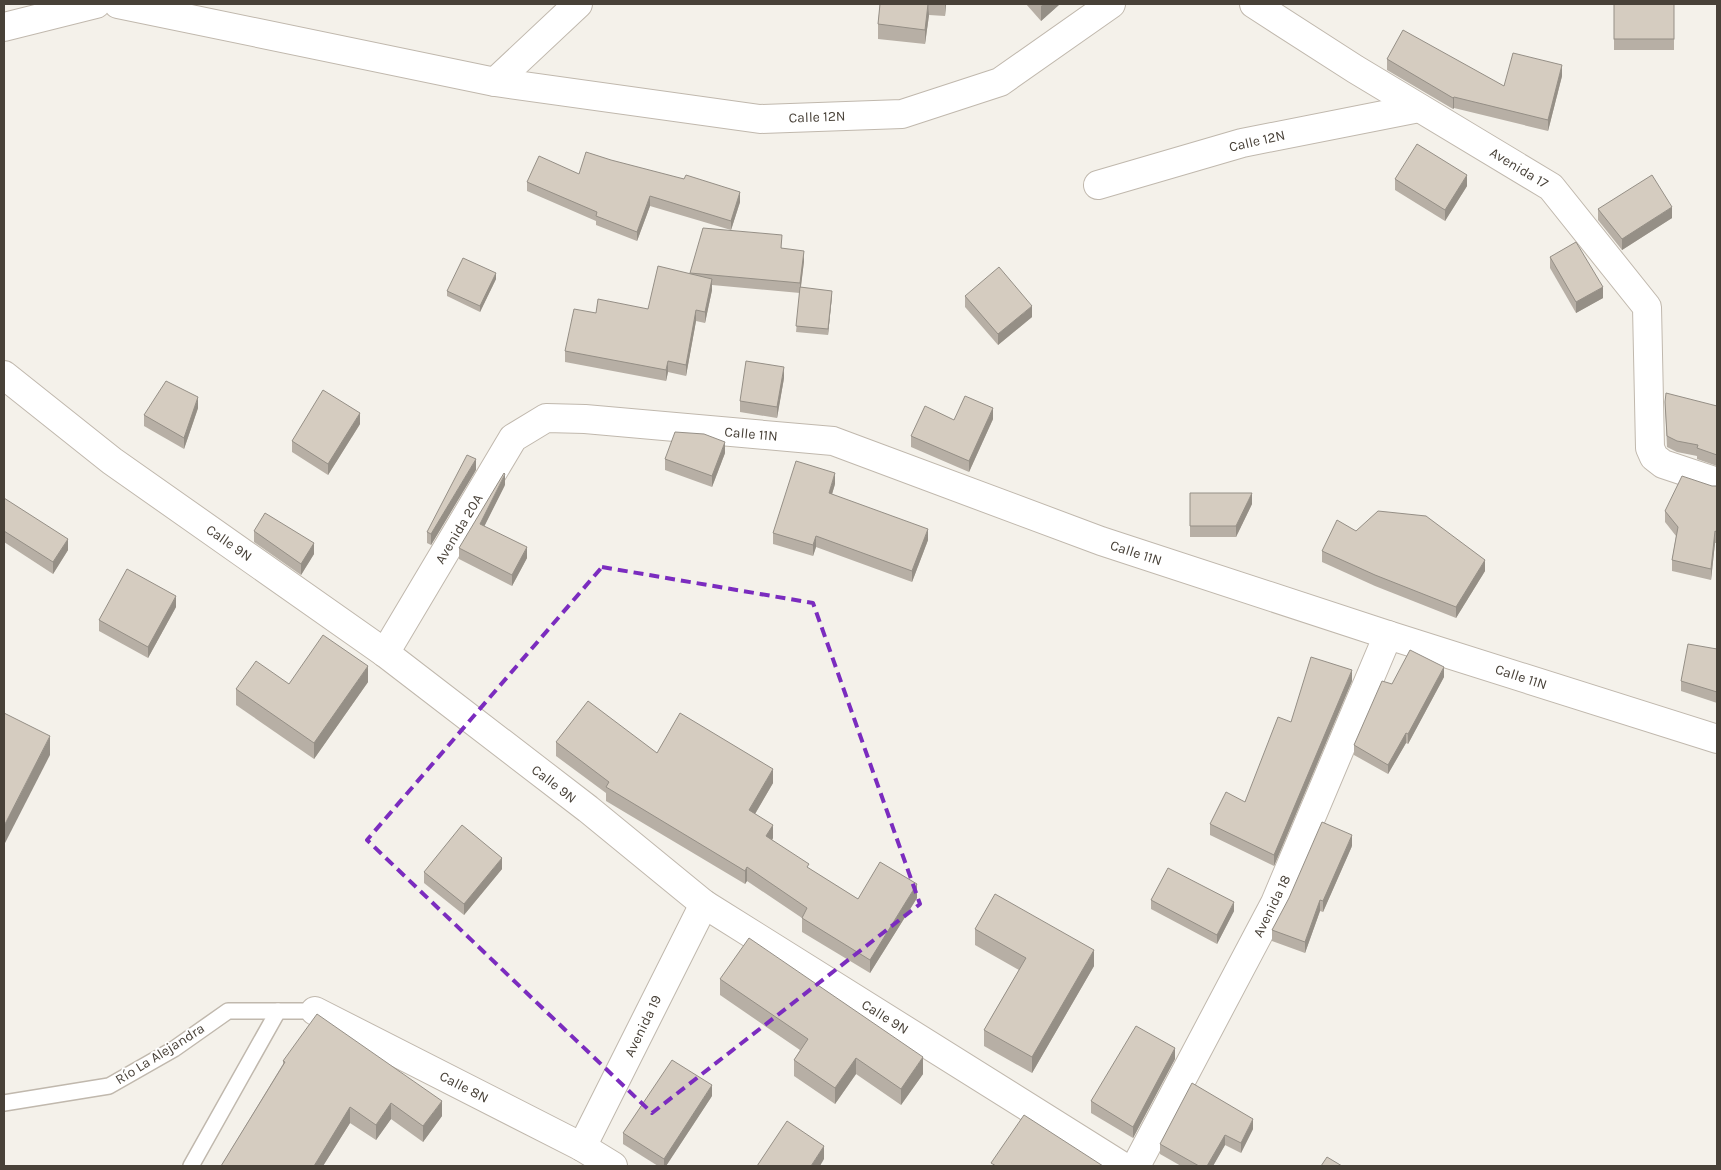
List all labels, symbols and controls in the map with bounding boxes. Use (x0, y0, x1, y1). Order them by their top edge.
street label: Calle 12N (788, 108, 846, 126)
street label: Calle 12N (1227, 126, 1287, 156)
street label: Avenida 17 (1487, 144, 1552, 192)
street label: Calle 11N (724, 423, 778, 445)
street label: Avenida 20A (432, 491, 486, 567)
street label: Calle 9N (203, 521, 255, 565)
street label: Calle 11N (1108, 537, 1164, 569)
street label: Calle 11N (1493, 661, 1549, 693)
street label: Calle 9N (528, 761, 580, 807)
street label: Avenida 18 (1250, 872, 1294, 940)
street label: Avenida 19 (621, 992, 665, 1060)
street label: Calle 9N (858, 996, 912, 1038)
street label: Río La Alejandra (112, 1020, 208, 1088)
street label: Calle 8N (437, 1067, 491, 1107)

